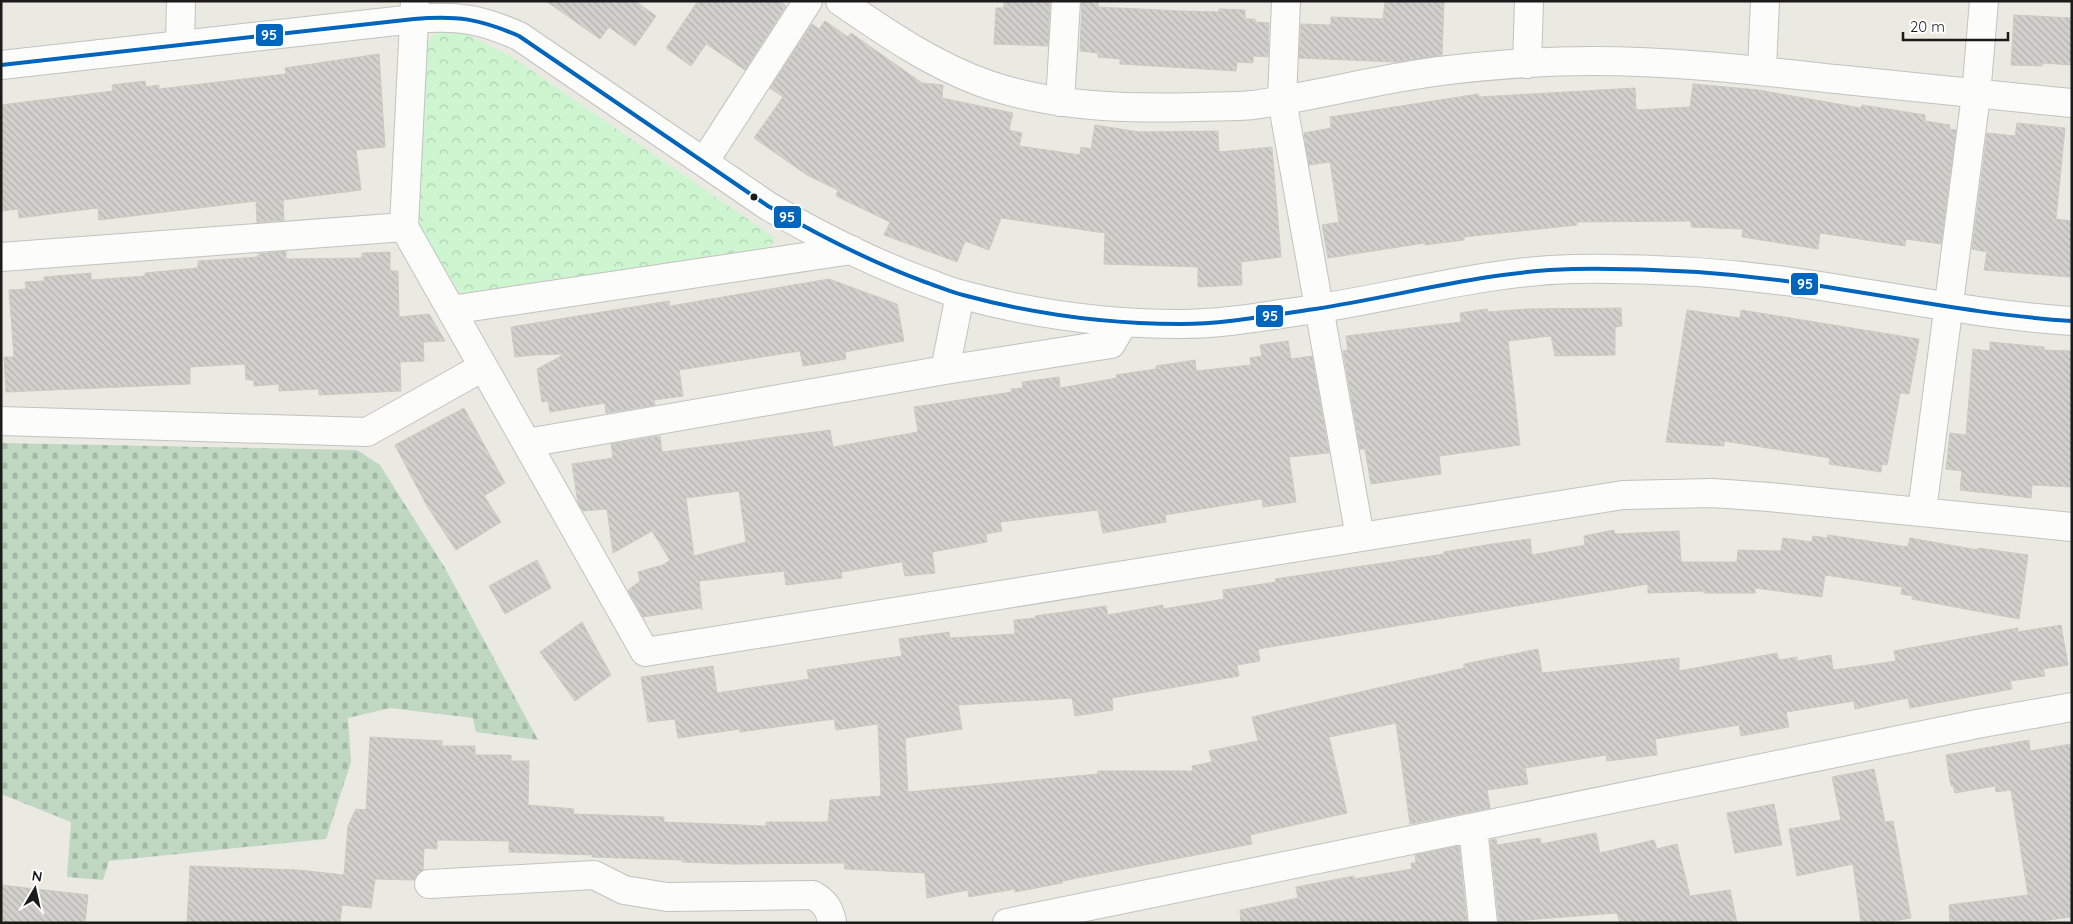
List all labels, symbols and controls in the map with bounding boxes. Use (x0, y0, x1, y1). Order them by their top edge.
scale bar (1903, 10, 2008, 42)
text: 20 m (1910, 17, 1945, 36)
line badge: 95 (255, 23, 284, 47)
text: 95 (261, 26, 277, 44)
unlabelled marker (749, 192, 759, 202)
line badge: 95 (773, 205, 802, 229)
text: 95 (779, 208, 795, 226)
line badge: 95 (1790, 272, 1819, 296)
text: 95 (1797, 275, 1813, 293)
line badge: 95 (1255, 304, 1284, 328)
text: 95 (1262, 307, 1278, 325)
north arrow (10, 864, 60, 914)
text: N (31, 866, 44, 886)

